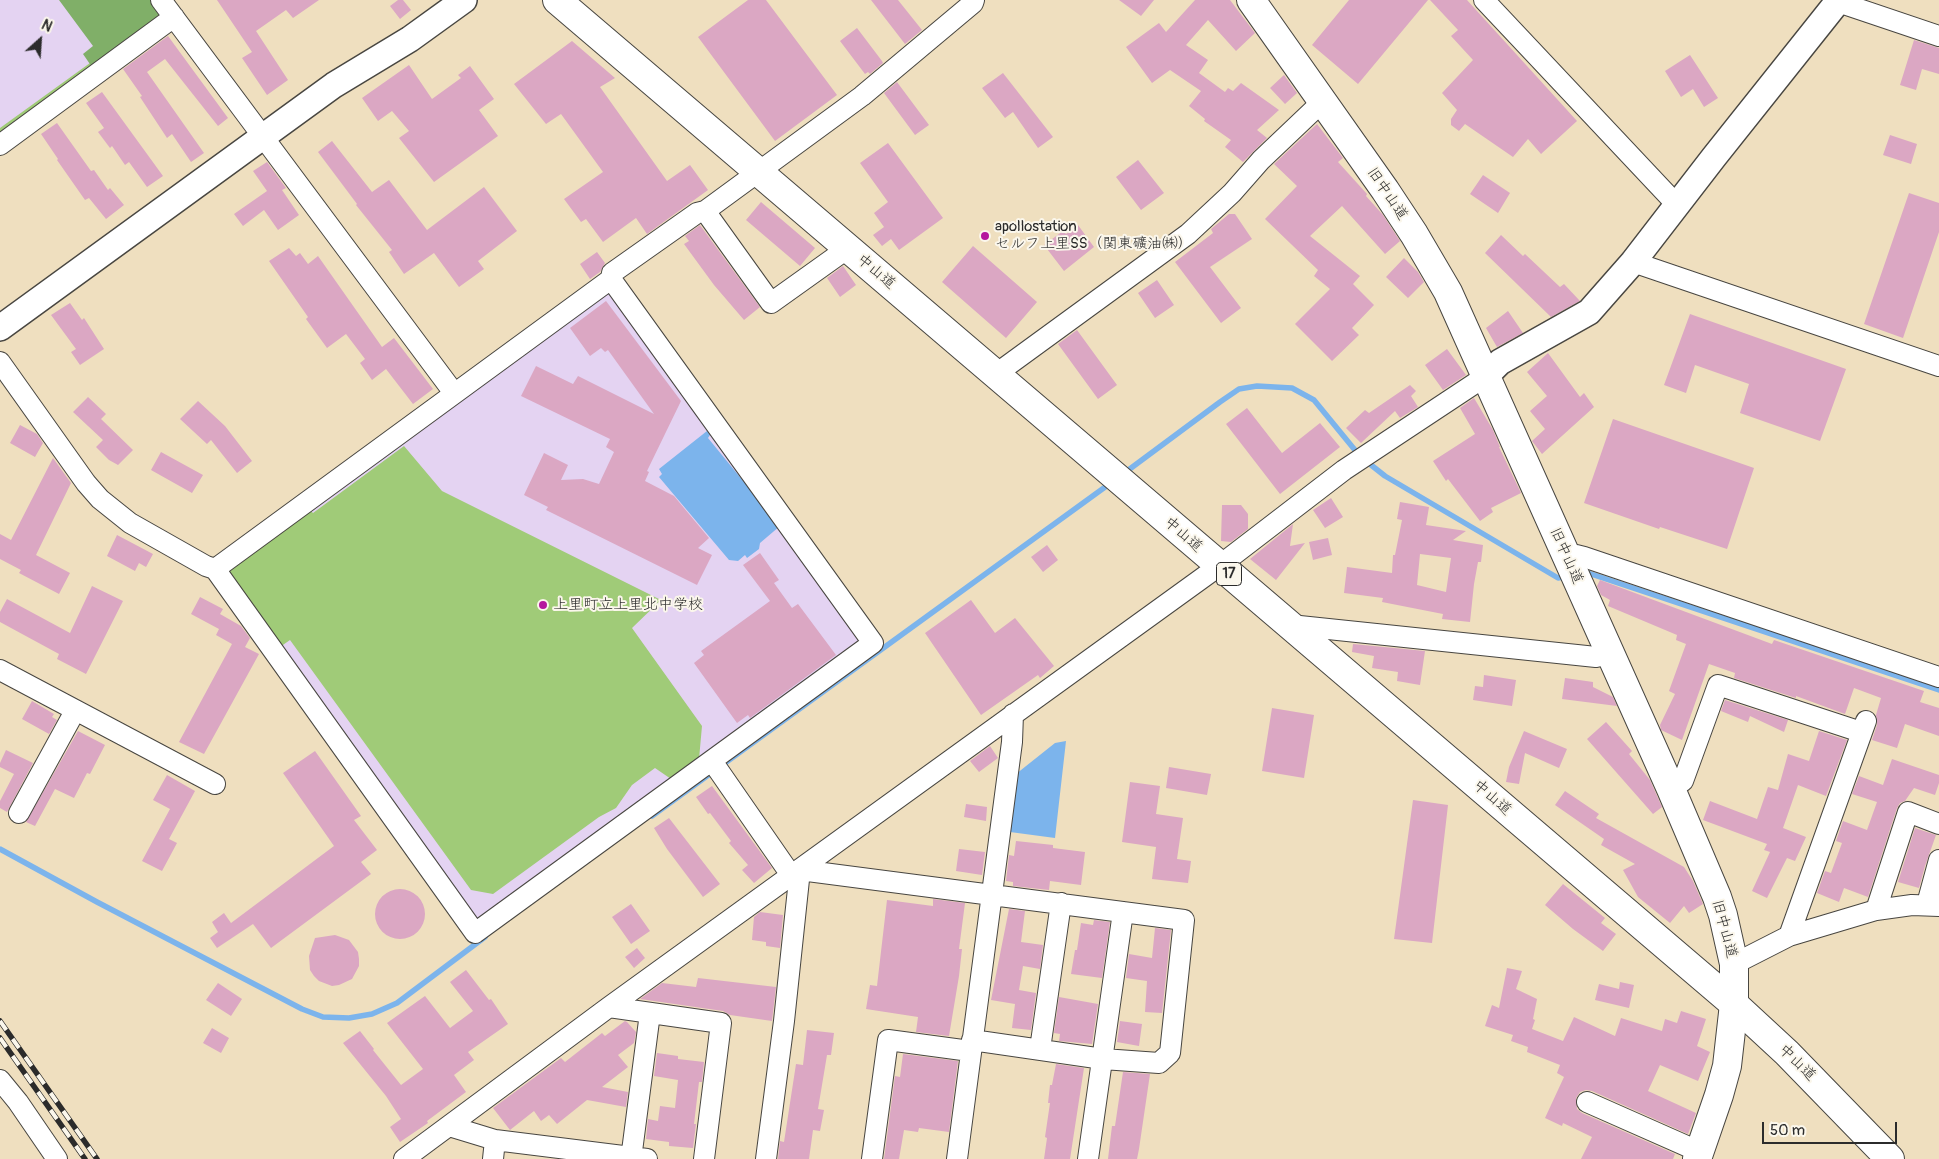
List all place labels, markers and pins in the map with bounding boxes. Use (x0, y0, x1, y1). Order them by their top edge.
place label: apollostation セルフ上里SS（関東礦油㈱） (995, 218, 1192, 253)
marker: apollostation セルフ上里SS（関東礦油㈱） (979, 230, 991, 242)
place label: 上里町立上里北中学校 (553, 596, 703, 614)
marker: 上里町立上里北中学校 (537, 599, 549, 611)

